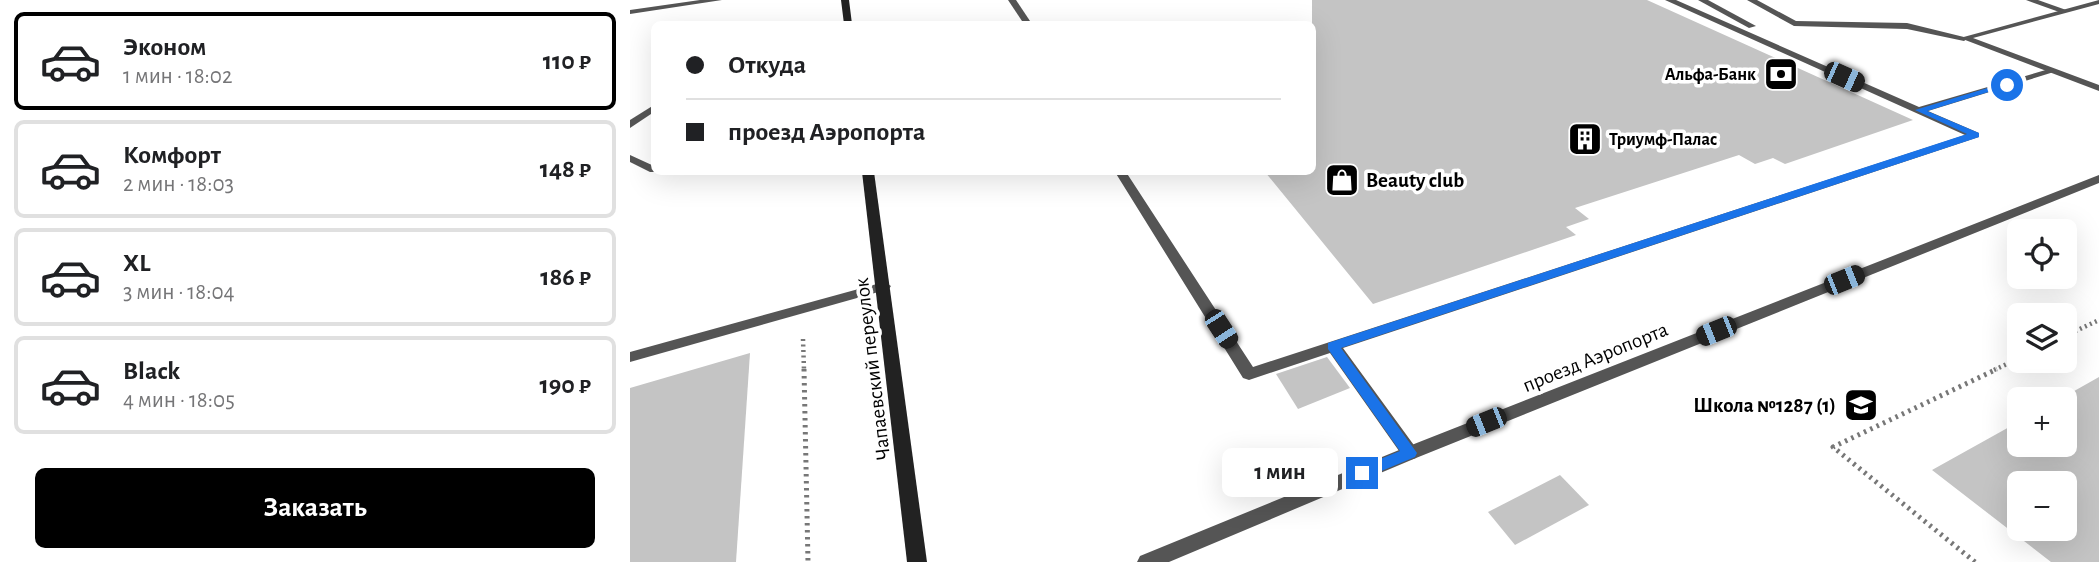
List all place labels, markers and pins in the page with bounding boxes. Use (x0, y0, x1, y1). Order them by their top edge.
bank icon: Альфа-Банк (1762, 55, 1800, 93)
place label: Альфа-Банк (1665, 66, 1756, 84)
building icon: Триумф-Палас (1566, 120, 1604, 158)
place label: Триумф-Палас (1609, 131, 1717, 149)
shop icon: Beauty club (1323, 161, 1361, 199)
place label: Beauty club (1366, 170, 1464, 191)
school or university icon: Школа №1287 (1) (1842, 386, 1880, 424)
place label: Школа №1287 (1) (1693, 395, 1836, 416)

